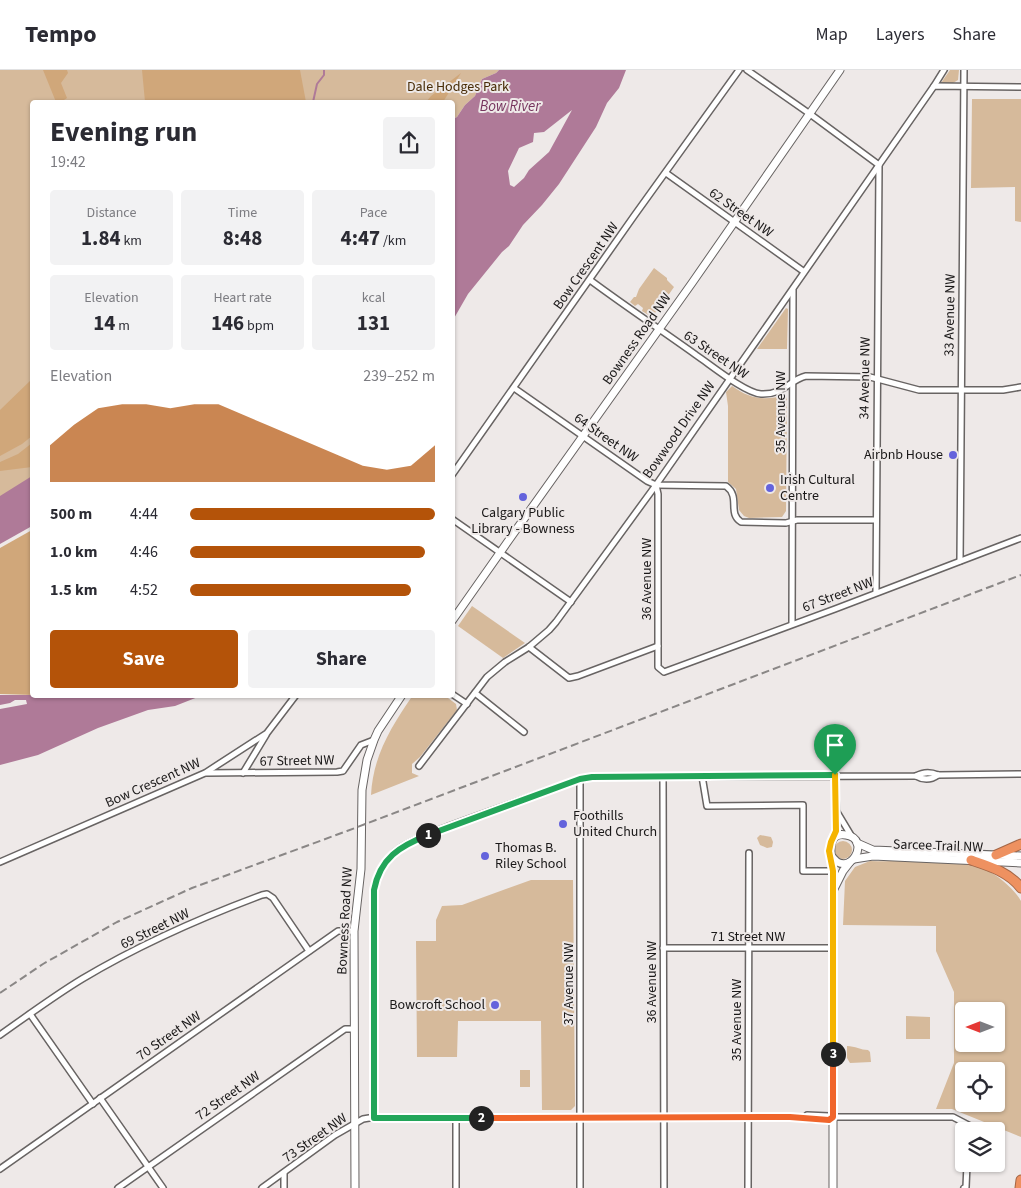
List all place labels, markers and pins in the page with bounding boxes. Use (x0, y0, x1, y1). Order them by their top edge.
place label: Airbnb House (864, 445, 943, 465)
marker: Airbnb House (947, 449, 959, 461)
place label: Irish Cultural Centre (780, 470, 855, 506)
marker: Irish Cultural Centre (764, 482, 776, 494)
marker: Calgary Public Library - Bowness (517, 491, 529, 503)
place label: Calgary Public Library - Bowness (471, 503, 575, 539)
pin (814, 724, 856, 775)
place label: Foothills United Church (573, 806, 657, 842)
marker: Foothills United Church (557, 818, 569, 830)
pin: 1 (416, 822, 440, 848)
place label: Thomas B. Riley School (495, 838, 567, 874)
marker: Thomas B. Riley School (479, 850, 491, 862)
place label: Bowcroft School (389, 995, 485, 1015)
marker: Bowcroft School (489, 999, 501, 1011)
pin: 3 (820, 1042, 846, 1066)
pin: 2 (468, 1106, 494, 1130)

